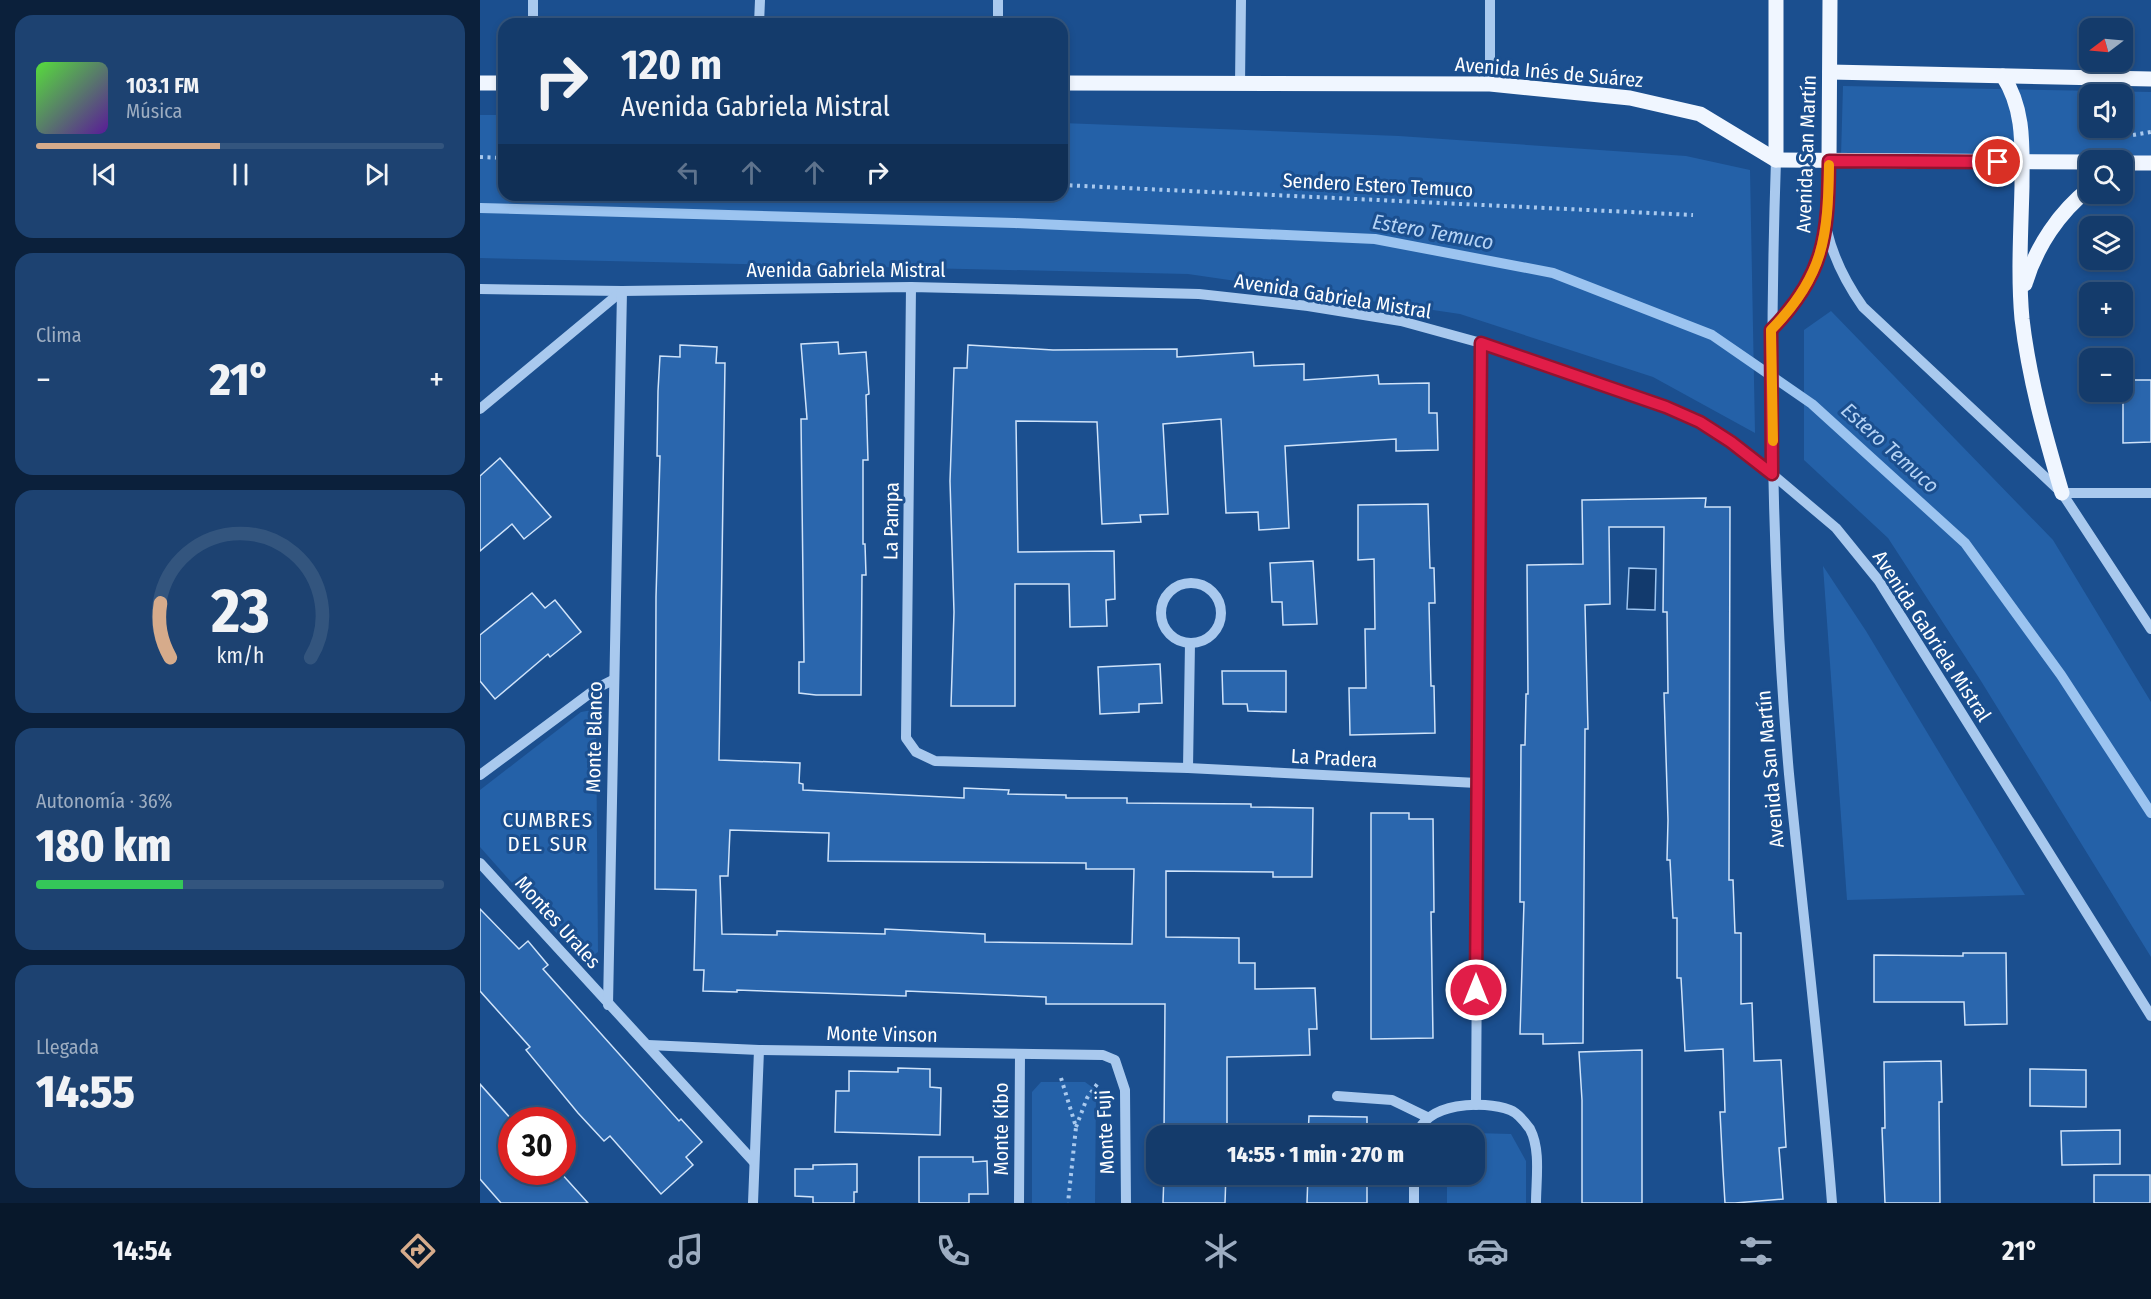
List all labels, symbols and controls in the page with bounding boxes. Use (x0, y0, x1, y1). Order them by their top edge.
north arrow (2079, 18, 2133, 72)
map controls (2079, 18, 2133, 402)
text: 120 m (621, 40, 722, 90)
icon: right (522, 42, 600, 120)
street label: Avenida Inés de Suárez (1454, 52, 1644, 92)
text: 103.1 FM (126, 72, 199, 99)
street label: Avenida San Martín (1791, 75, 1821, 233)
button: sound (2079, 84, 2133, 138)
text: Avenida Gabriela Mistral (621, 91, 890, 123)
text: Música (126, 99, 182, 123)
pin (1972, 136, 2023, 187)
icon: arrive (1981, 145, 2014, 178)
button: search (2079, 150, 2133, 204)
icon: left (672, 156, 705, 189)
icon: ahead (735, 156, 768, 189)
icon: ahead (798, 156, 831, 189)
icon: right (861, 156, 894, 189)
icon: previous (88, 158, 121, 191)
icon: pause (224, 158, 257, 191)
icon: next (360, 158, 393, 191)
street label: Sendero Estero Temuco (1282, 168, 1474, 202)
water label: Estero Temuco (1370, 209, 1496, 255)
button: layers (2079, 216, 2133, 270)
street label: Avenida Gabriela Mistral (746, 258, 946, 282)
street label: Avenida Gabriela Mistral (1233, 269, 1433, 323)
button: + (2079, 282, 2133, 336)
text: Clima (36, 323, 81, 347)
button: − (2079, 348, 2133, 402)
text: 21° (209, 353, 270, 407)
text: − (36, 360, 51, 400)
text: + (429, 360, 444, 400)
water label: Estero Temuco (1836, 397, 1944, 499)
street label: La Pampa (878, 482, 904, 560)
street label: Avenida Gabriela Mistral (1868, 546, 1996, 726)
text: 23 (210, 575, 269, 650)
text: km/h (216, 644, 264, 670)
street label: Monte Blanco (581, 681, 607, 793)
street label: Avenida San Martín (1751, 689, 1789, 849)
street label: La Pradera (1290, 744, 1378, 772)
text: Autonomía · 36% (36, 789, 173, 813)
district label: CUMBRES DEL SUR (502, 807, 594, 857)
text: 180 km (36, 819, 171, 873)
street label: Montes Urales (510, 871, 606, 973)
position arrow (1444, 958, 1508, 1022)
street label: Monte Vinson (826, 1021, 938, 1047)
text: Llegada (36, 1035, 99, 1059)
text: 14:55 (36, 1065, 135, 1119)
street label: Monte Kibo (989, 1083, 1013, 1175)
street label: Monte Fuji (1091, 1089, 1119, 1175)
speed limit sign: 30 (498, 1107, 576, 1185)
text: 14:55 · 1 min · 270 m (1227, 1141, 1404, 1168)
icon: directions (397, 1230, 439, 1272)
icon: music (665, 1230, 707, 1272)
icon: phone (932, 1230, 974, 1272)
icon: climate (1200, 1230, 1242, 1272)
icon: car (1467, 1230, 1509, 1272)
icon: filters (1735, 1230, 1777, 1272)
text: 14:54 (113, 1235, 172, 1267)
text: 21° (2002, 1235, 2038, 1267)

